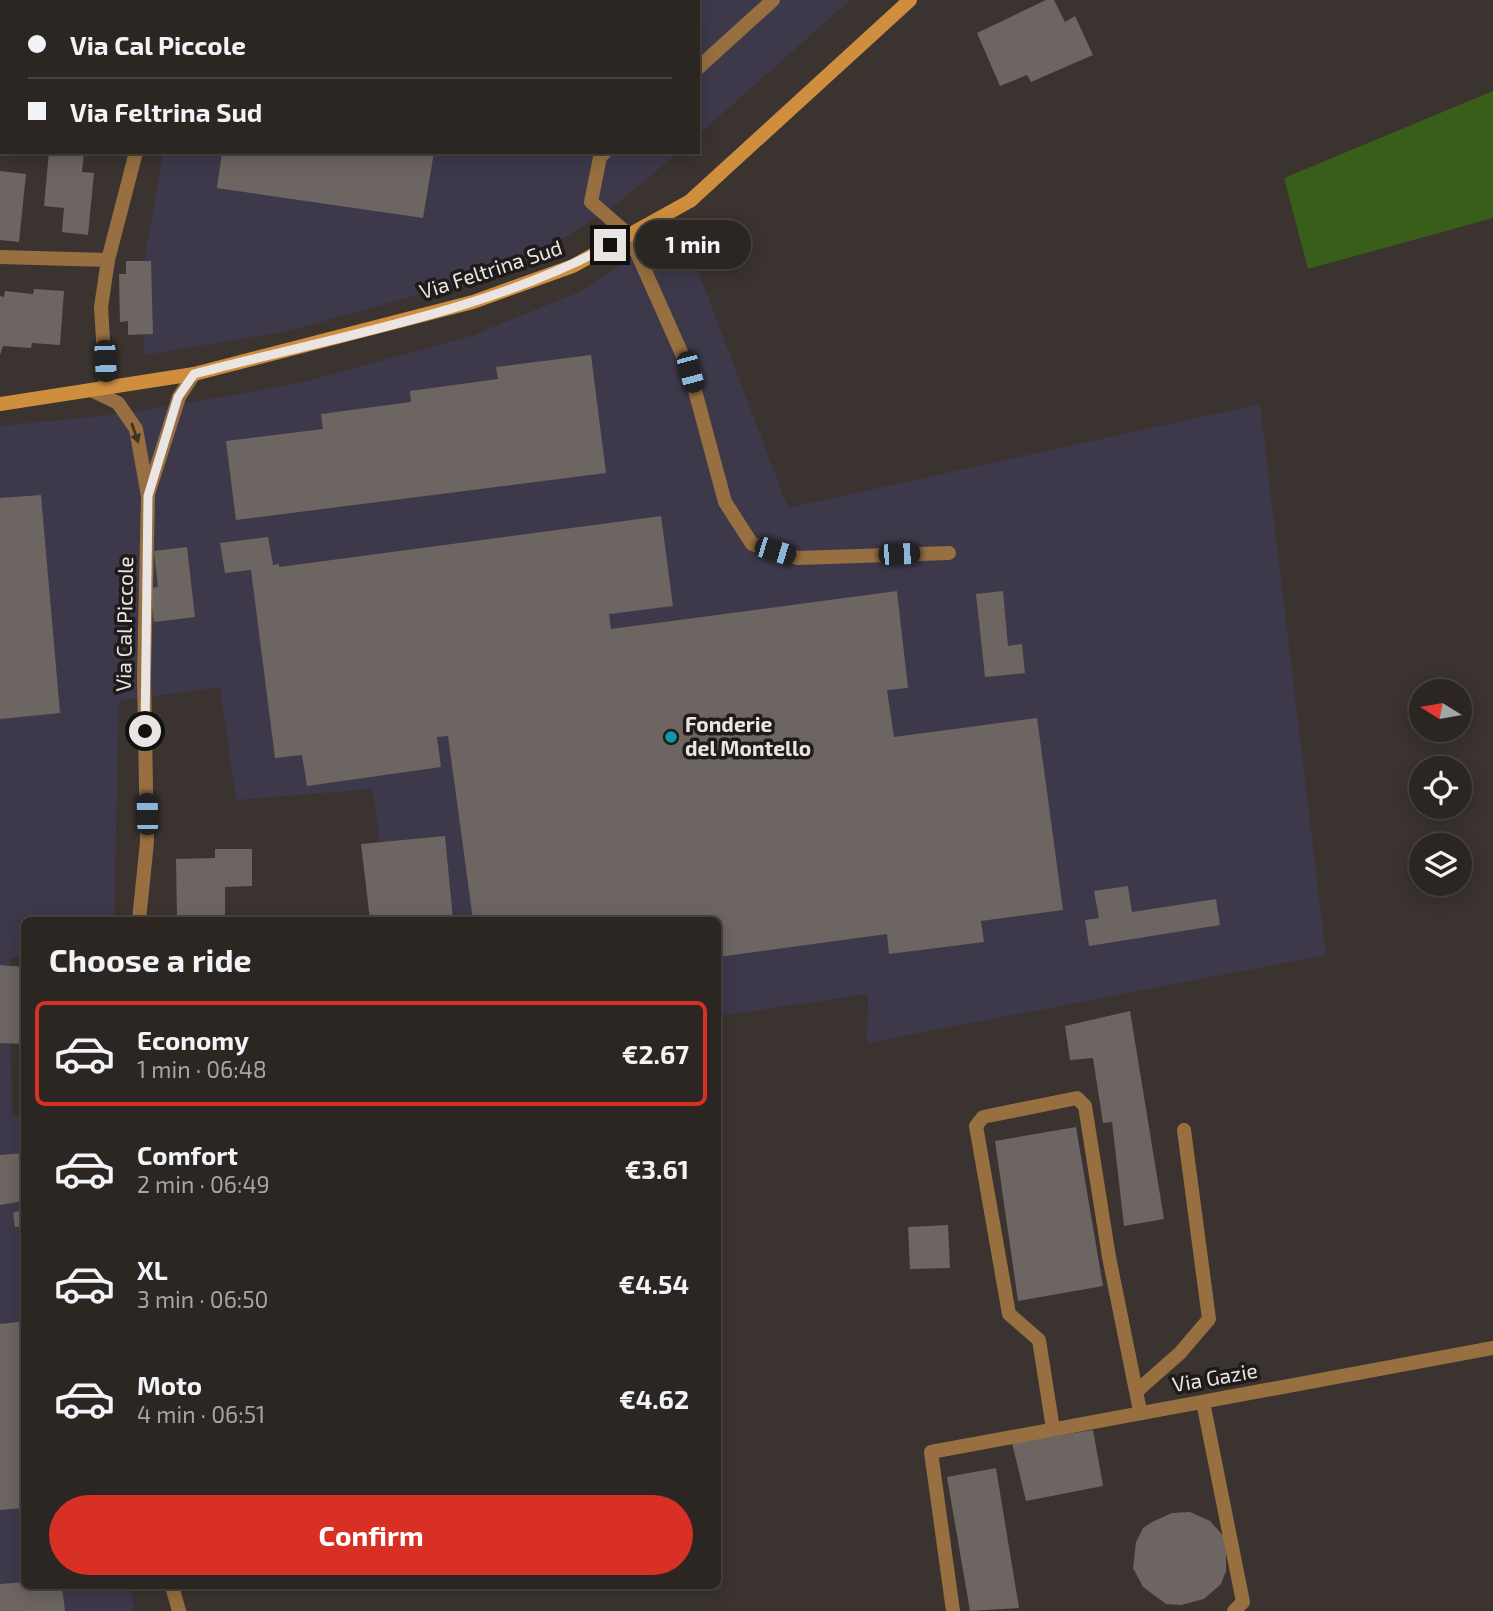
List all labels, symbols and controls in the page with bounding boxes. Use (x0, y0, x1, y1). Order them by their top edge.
text: Via Cal Piccole (70, 29, 246, 60)
text: Via Feltrina Sud (70, 96, 262, 127)
callout: 1 min (634, 220, 750, 270)
route end (594, 229, 626, 261)
text: 1 min (665, 230, 721, 258)
street label: Via Feltrina Sud (416, 234, 565, 303)
car (94, 339, 117, 383)
car (675, 349, 706, 395)
one-way arrow (130, 422, 141, 443)
car (752, 535, 799, 567)
car (878, 543, 921, 565)
street label: Via Cal Piccole (110, 556, 137, 692)
north arrow (1409, 679, 1472, 742)
map controls (1409, 679, 1472, 896)
place label: Fonderie del Montello (685, 711, 811, 760)
route start (129, 715, 161, 747)
marker: Fonderie del Montello (663, 729, 679, 745)
button: locate (1409, 756, 1472, 819)
car (137, 793, 158, 835)
button: layers (1409, 833, 1472, 896)
text: Choose a ride (49, 940, 252, 978)
icon: car (53, 1022, 116, 1085)
text: Economy (137, 1024, 249, 1055)
text: €2.67 (622, 1038, 689, 1069)
text: 1 min · 06:48 (137, 1055, 267, 1083)
icon: car (53, 1137, 116, 1200)
text: Comfort (137, 1139, 238, 1170)
text: €3.61 (625, 1153, 689, 1184)
text: 2 min · 06:49 (137, 1170, 270, 1198)
icon: car (53, 1252, 116, 1315)
text: XL (137, 1254, 168, 1285)
text: €4.54 (618, 1268, 689, 1299)
text: 3 min · 06:50 (137, 1285, 268, 1313)
street label: Via Gazie (1170, 1357, 1259, 1396)
icon: car (53, 1367, 116, 1430)
text: Moto (137, 1369, 202, 1400)
text: €4.62 (619, 1383, 689, 1414)
text: 4 min · 06:51 (137, 1400, 265, 1428)
button: Confirm (49, 1495, 693, 1575)

